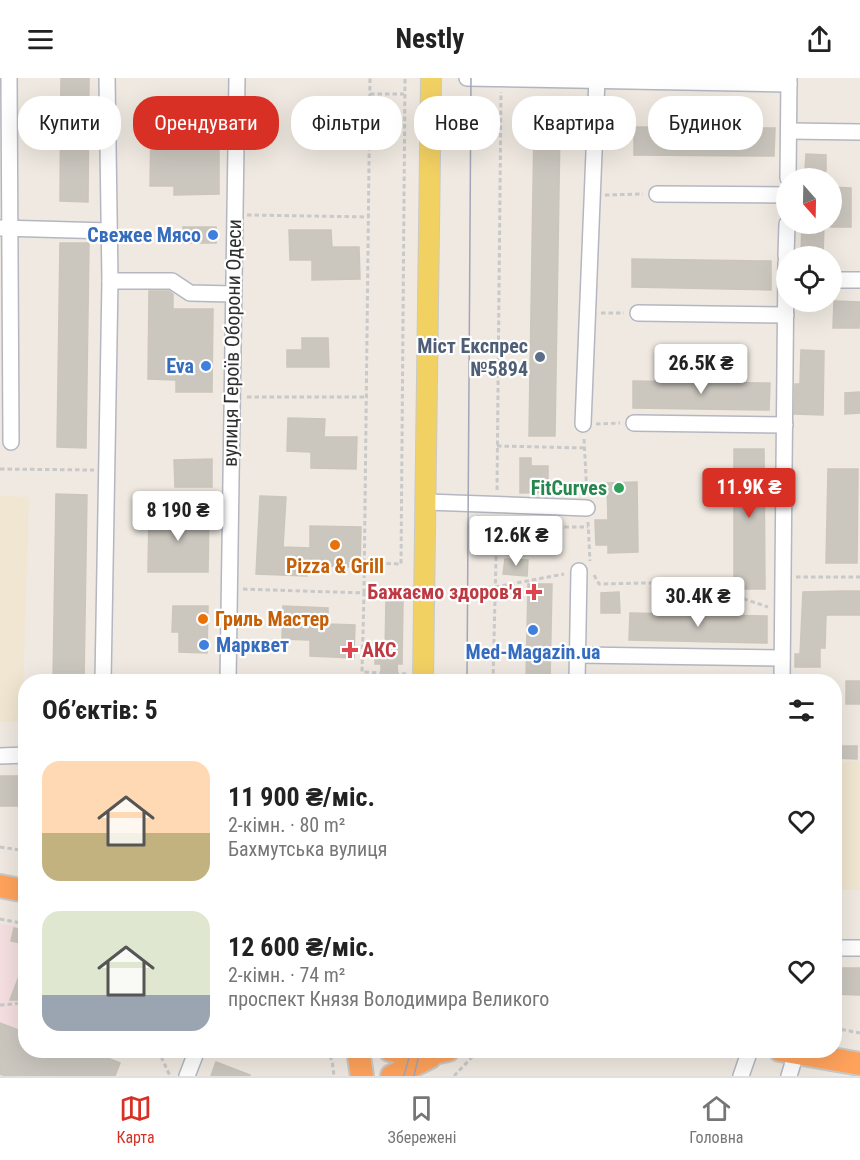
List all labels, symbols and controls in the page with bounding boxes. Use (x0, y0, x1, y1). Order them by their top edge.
icon: menu (24, 23, 57, 56)
text: Nestly (396, 23, 464, 55)
icon: share (803, 23, 836, 56)
chip: Купити (18, 96, 121, 150)
chip: Орендувати (133, 96, 279, 150)
chip: Фільтри (291, 96, 402, 150)
chip: Нове (414, 96, 500, 150)
chip: Квартира (512, 96, 636, 150)
chip: Будинок (648, 96, 763, 150)
north arrow (776, 168, 842, 234)
map controls (776, 168, 842, 312)
street label: вулиця Героїв Оборони Одеси (218, 219, 246, 467)
place label: Свежее Мясо (87, 223, 201, 247)
marker: Свежее Мясо (206, 228, 220, 242)
button: locate (776, 246, 842, 312)
place label: Міст Експрес №5894 (417, 334, 528, 381)
pin: 26.5K ₴ (646, 344, 756, 395)
marker: Міст Експрес №5894 (533, 350, 547, 364)
text: 26.5K ₴ (668, 351, 734, 375)
place label: Eva (166, 354, 194, 378)
marker: Eva (199, 359, 213, 373)
pin: 11.9K ₴ (694, 468, 804, 519)
text: 11.9K ₴ (716, 475, 782, 499)
place label: FitCurves (531, 476, 607, 500)
marker: FitCurves (612, 481, 626, 495)
pin: 8 190 ₴ (123, 491, 233, 542)
text: 8 190 ₴ (147, 498, 210, 522)
pin: 12.6K ₴ (461, 516, 571, 567)
text: 12.6K ₴ (483, 523, 549, 547)
marker: Pizza & Grill (328, 538, 342, 552)
place label: Pizza & Grill (286, 554, 384, 578)
pin: 30.4K ₴ (643, 577, 753, 628)
place label: Бажаємо здоров'я (367, 580, 522, 604)
text: 30.4K ₴ (665, 584, 731, 608)
marker: Бажаємо здоров'я (527, 585, 541, 599)
place label: Гриль Мастер (215, 607, 329, 631)
marker: Гриль Мастер (196, 612, 210, 626)
marker: Med-Magazin.ua (526, 623, 540, 637)
place label: Марквет (216, 633, 289, 657)
marker: Марквет (197, 638, 211, 652)
place label: АКС (362, 638, 396, 662)
place label: Med-Magazin.ua (466, 640, 600, 664)
marker: АКС (343, 643, 357, 657)
icon: filters (785, 694, 818, 727)
text: Об’єктів: 5 (42, 695, 158, 725)
text: 11 900 ₴/міс. (228, 782, 375, 812)
icon: home (90, 785, 162, 857)
icon: heart (785, 805, 818, 838)
text: 2-кімн. · 80 m² (228, 813, 345, 837)
text: Бахмутська вулиця (228, 837, 387, 861)
text: 12 600 ₴/міс. (228, 932, 375, 962)
icon: home (90, 935, 162, 1007)
icon: heart (785, 955, 818, 988)
text: 2-кімн. · 74 m² (228, 963, 345, 987)
text: проспект Князя Володимира Великого (228, 987, 549, 1011)
tab: Карта (116, 1092, 155, 1147)
tab: Збережені (388, 1092, 456, 1147)
tab: Головна (689, 1092, 744, 1147)

